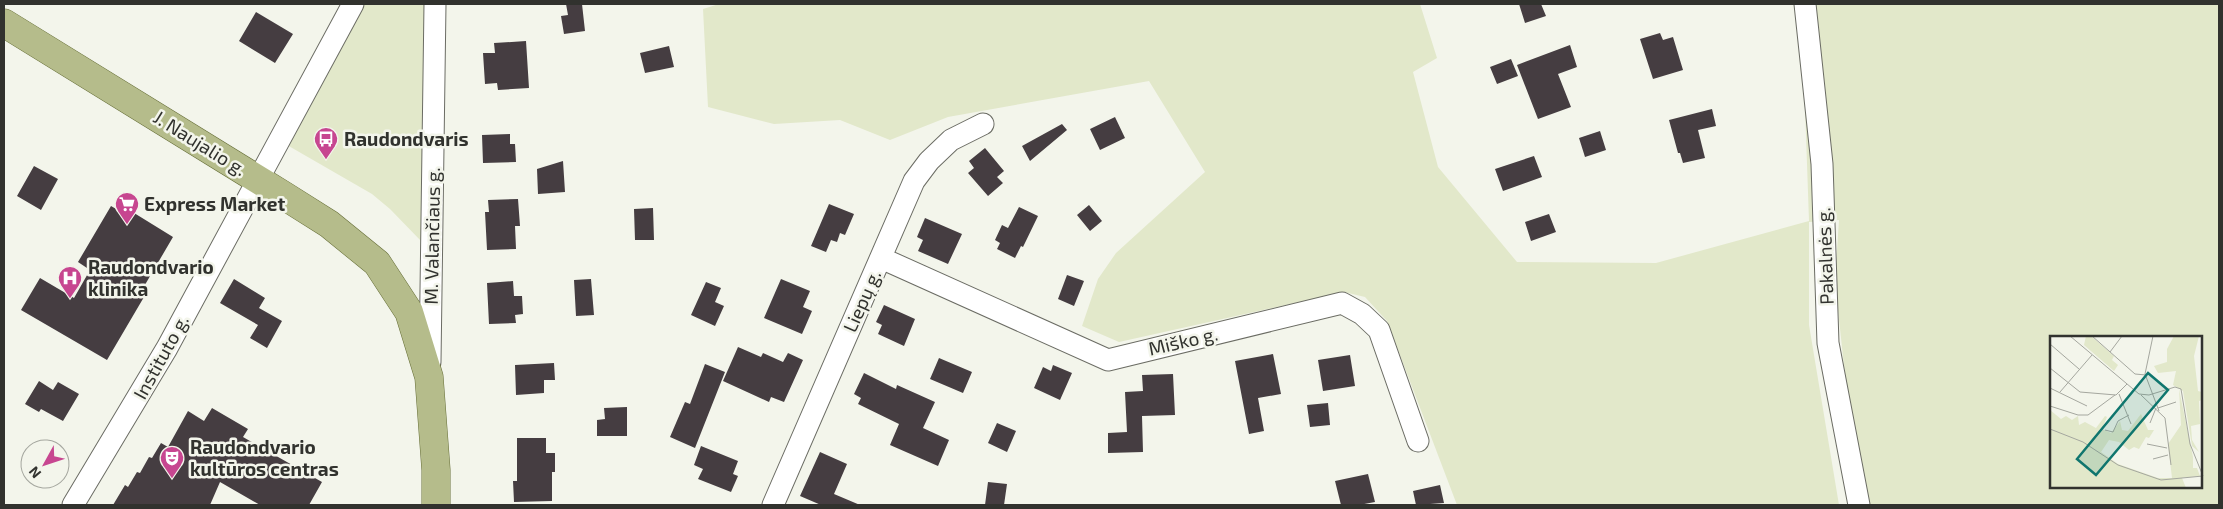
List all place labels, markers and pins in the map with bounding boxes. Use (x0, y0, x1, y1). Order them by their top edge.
bus stop icon: Raudondvaris (313, 126, 339, 160)
place label: Raudondvaris (344, 127, 469, 150)
supermarket icon: Express Market (114, 191, 140, 225)
place label: Express Market (144, 192, 285, 215)
place label: Raudondvario klinika (88, 255, 214, 300)
hospital icon: Raudondvario klinika (57, 265, 83, 299)
place label: Raudondvario kultūros centras (190, 435, 339, 480)
theatre icon: Raudondvario kultūros centras (159, 445, 185, 479)

